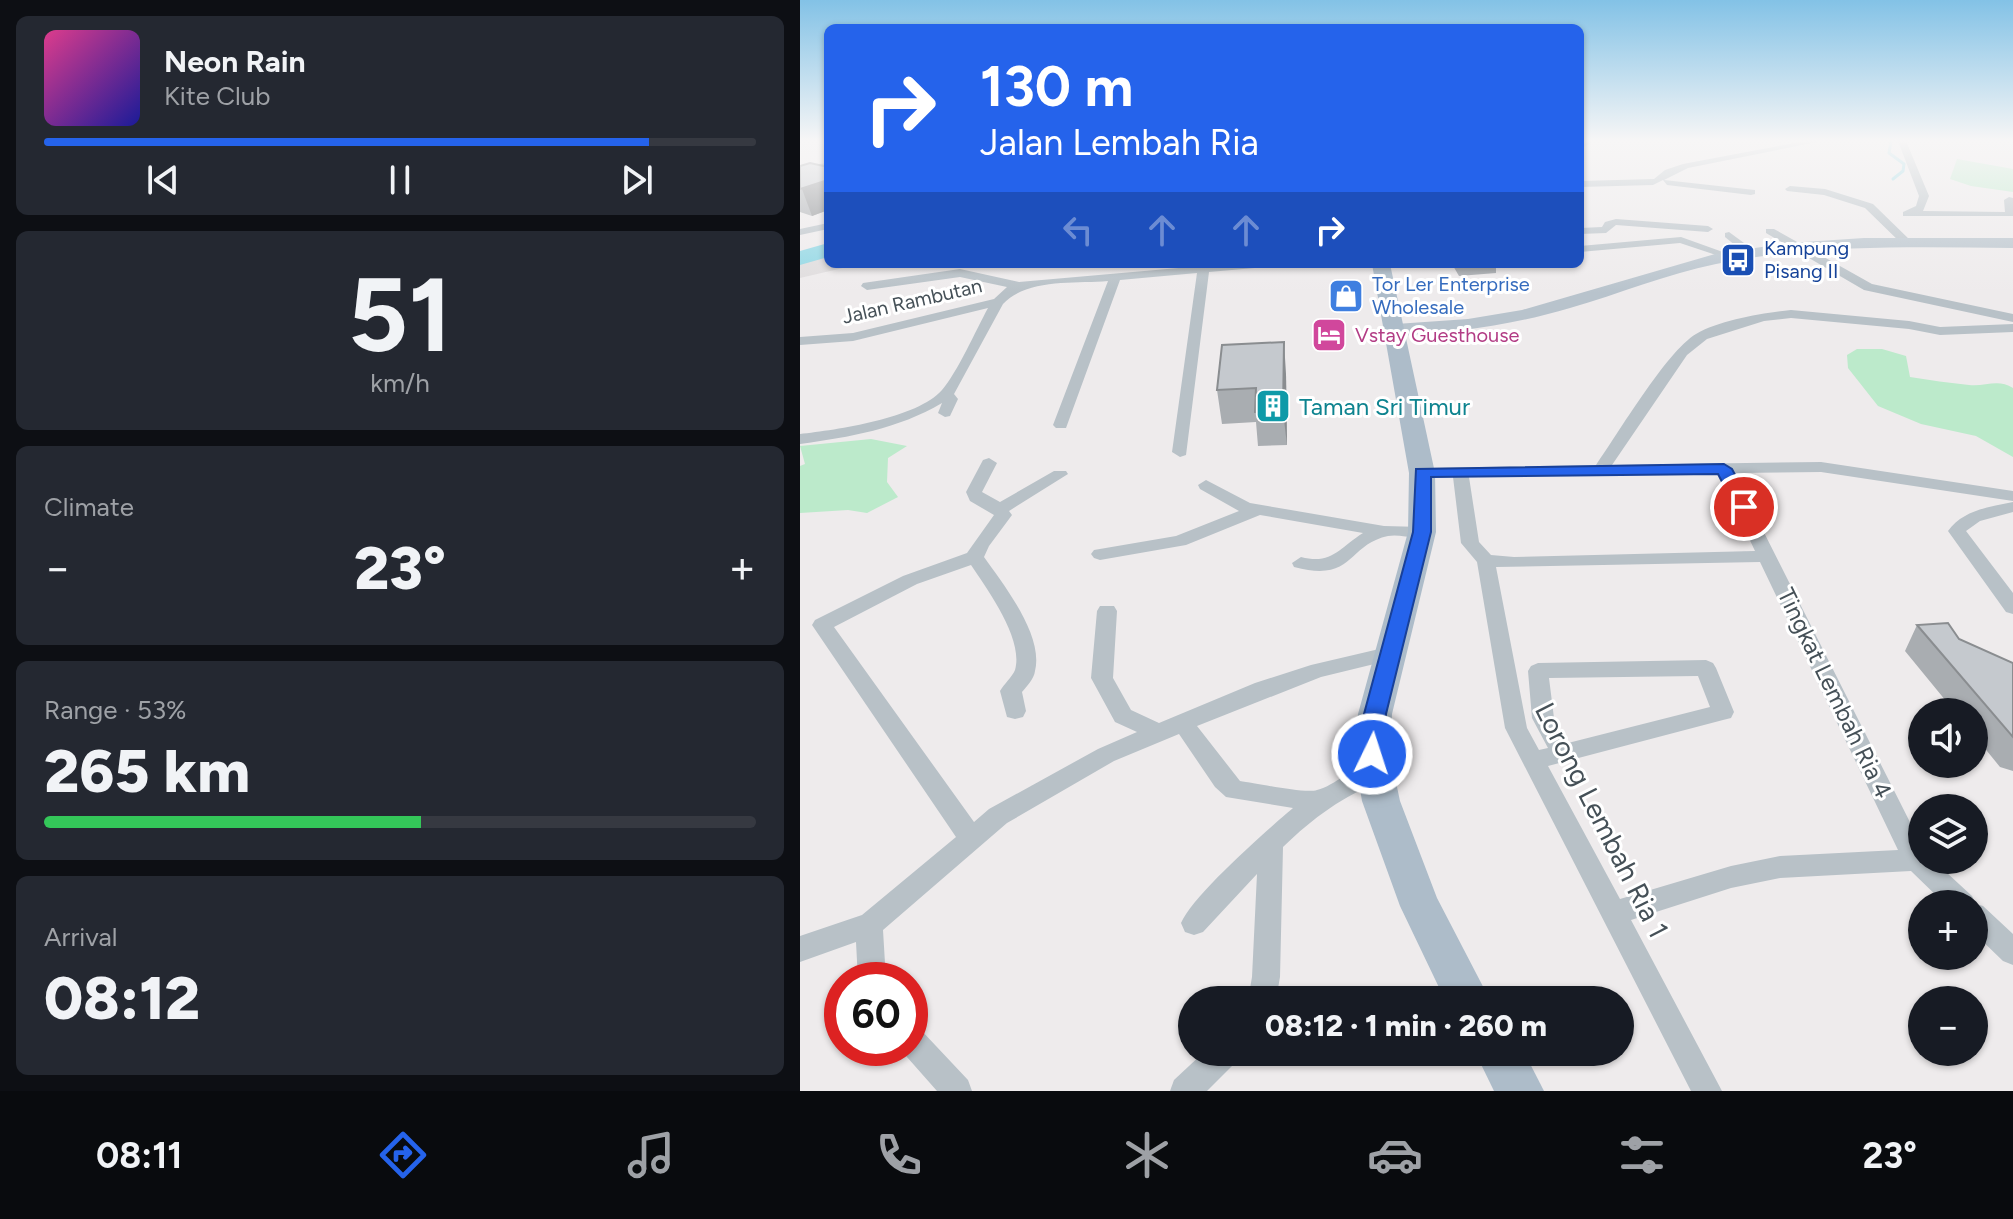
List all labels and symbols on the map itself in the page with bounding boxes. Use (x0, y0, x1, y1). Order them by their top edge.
place label: Kampung Pisang II (1764, 236, 1849, 283)
bus stop icon: Kampung Pisang II (1719, 241, 1757, 279)
place label: Tor Ler Enterprise Wholesale (1372, 272, 1530, 319)
street label: Jalan Rambutan (840, 273, 984, 329)
shop icon: Tor Ler Enterprise Wholesale (1327, 277, 1365, 315)
hotel icon: Vstay Guesthouse (1310, 316, 1348, 354)
place label: Vstay Guesthouse (1355, 323, 1519, 347)
building icon: Taman Sri Timur (1254, 387, 1292, 425)
place label: Taman Sri Timur (1299, 392, 1470, 421)
pin (1710, 473, 1778, 541)
street label: Tingkat Lembah Ria 4 (1772, 583, 1899, 803)
street label: Lorong Lembah Ria 1 (1528, 697, 1676, 943)
position arrow (1330, 712, 1414, 796)
speed limit sign: 60 (824, 962, 928, 1066)

